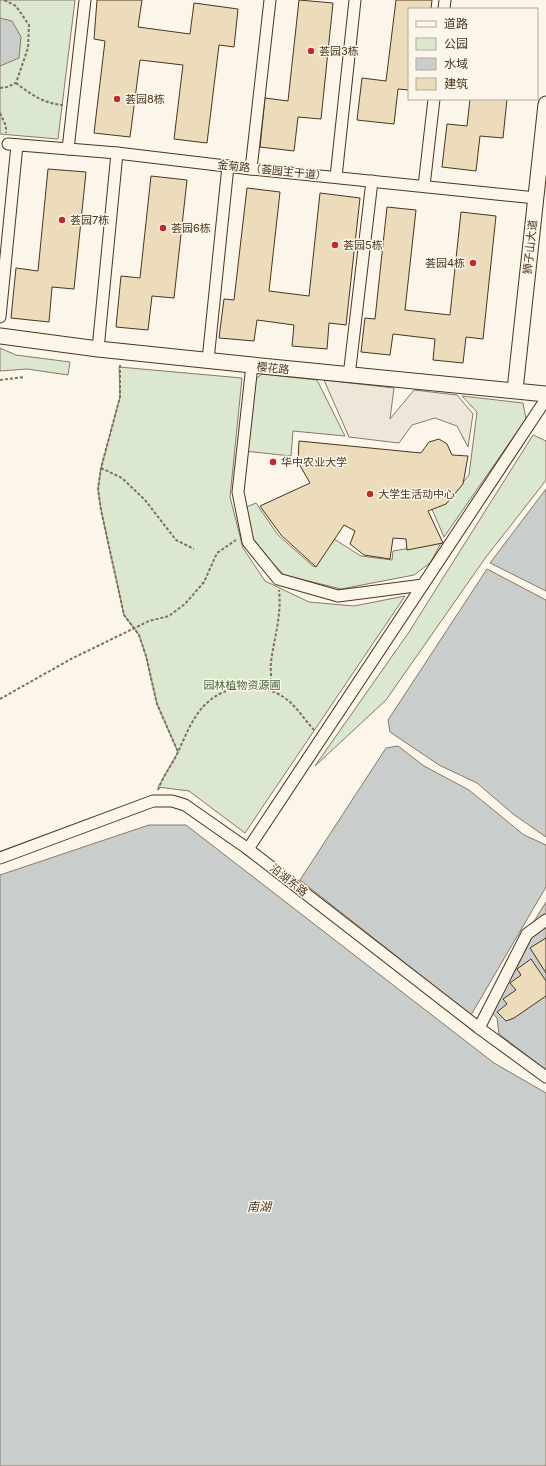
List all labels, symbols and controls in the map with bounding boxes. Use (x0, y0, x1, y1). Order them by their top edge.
legend (408, 8, 538, 100)
text: 道路 (444, 16, 468, 31)
text: 公园 (444, 36, 468, 51)
place label: 荟园3栋 (319, 44, 359, 58)
marker: 荟园3栋 (306, 46, 316, 56)
text: 水域 (444, 56, 468, 71)
text: 建筑 (444, 76, 468, 91)
place label: 荟园8栋 (125, 92, 165, 106)
marker: 荟园8栋 (112, 94, 122, 104)
street label: 金菊路（荟园主干道） (217, 157, 327, 183)
place label: 荟园7栋 (70, 213, 109, 227)
marker: 荟园7栋 (57, 215, 67, 225)
street label: 狮子山大道 (520, 219, 540, 275)
place label: 荟园6栋 (171, 221, 211, 235)
marker: 荟园6栋 (158, 223, 168, 233)
place label: 荟园5栋 (343, 238, 383, 252)
marker: 荟园5栋 (330, 240, 340, 250)
place label: 荟园4栋 (425, 256, 465, 270)
marker: 荟园4栋 (468, 258, 478, 268)
street label: 樱花路 (256, 359, 290, 377)
place label: 华中农业大学 (281, 455, 347, 469)
marker: 华中农业大学 (268, 457, 278, 467)
place label: 大学生活动中心 (378, 487, 455, 501)
marker: 大学生活动中心 (365, 489, 375, 499)
park label: 园林植物资源圃 (204, 678, 281, 692)
street label: 沿湖东路 (267, 861, 311, 899)
water label: 南湖 (247, 1199, 273, 1214)

